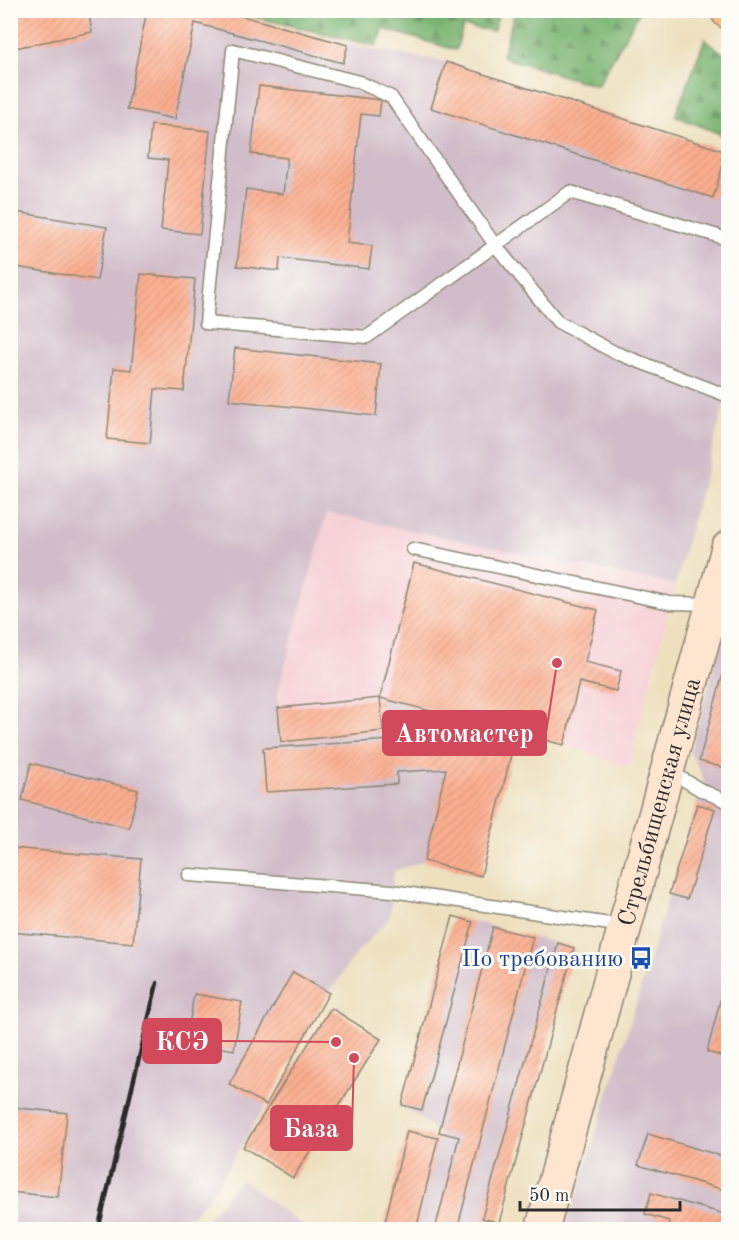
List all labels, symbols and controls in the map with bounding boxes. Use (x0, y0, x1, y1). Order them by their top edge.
street label: Стрельбищенская улица (615, 675, 706, 929)
callout: Автомастер (383, 711, 546, 755)
text: Автомастер (394, 722, 534, 748)
bus stop icon: По требованию (628, 945, 654, 971)
place label: По требованию (461, 948, 623, 972)
callout: КСЭ (143, 1019, 221, 1063)
text: КСЭ (155, 1030, 209, 1056)
callout: База (271, 1106, 352, 1150)
text: База (283, 1117, 339, 1143)
scale bar (520, 1174, 680, 1212)
text: 50 m (529, 1187, 569, 1205)

